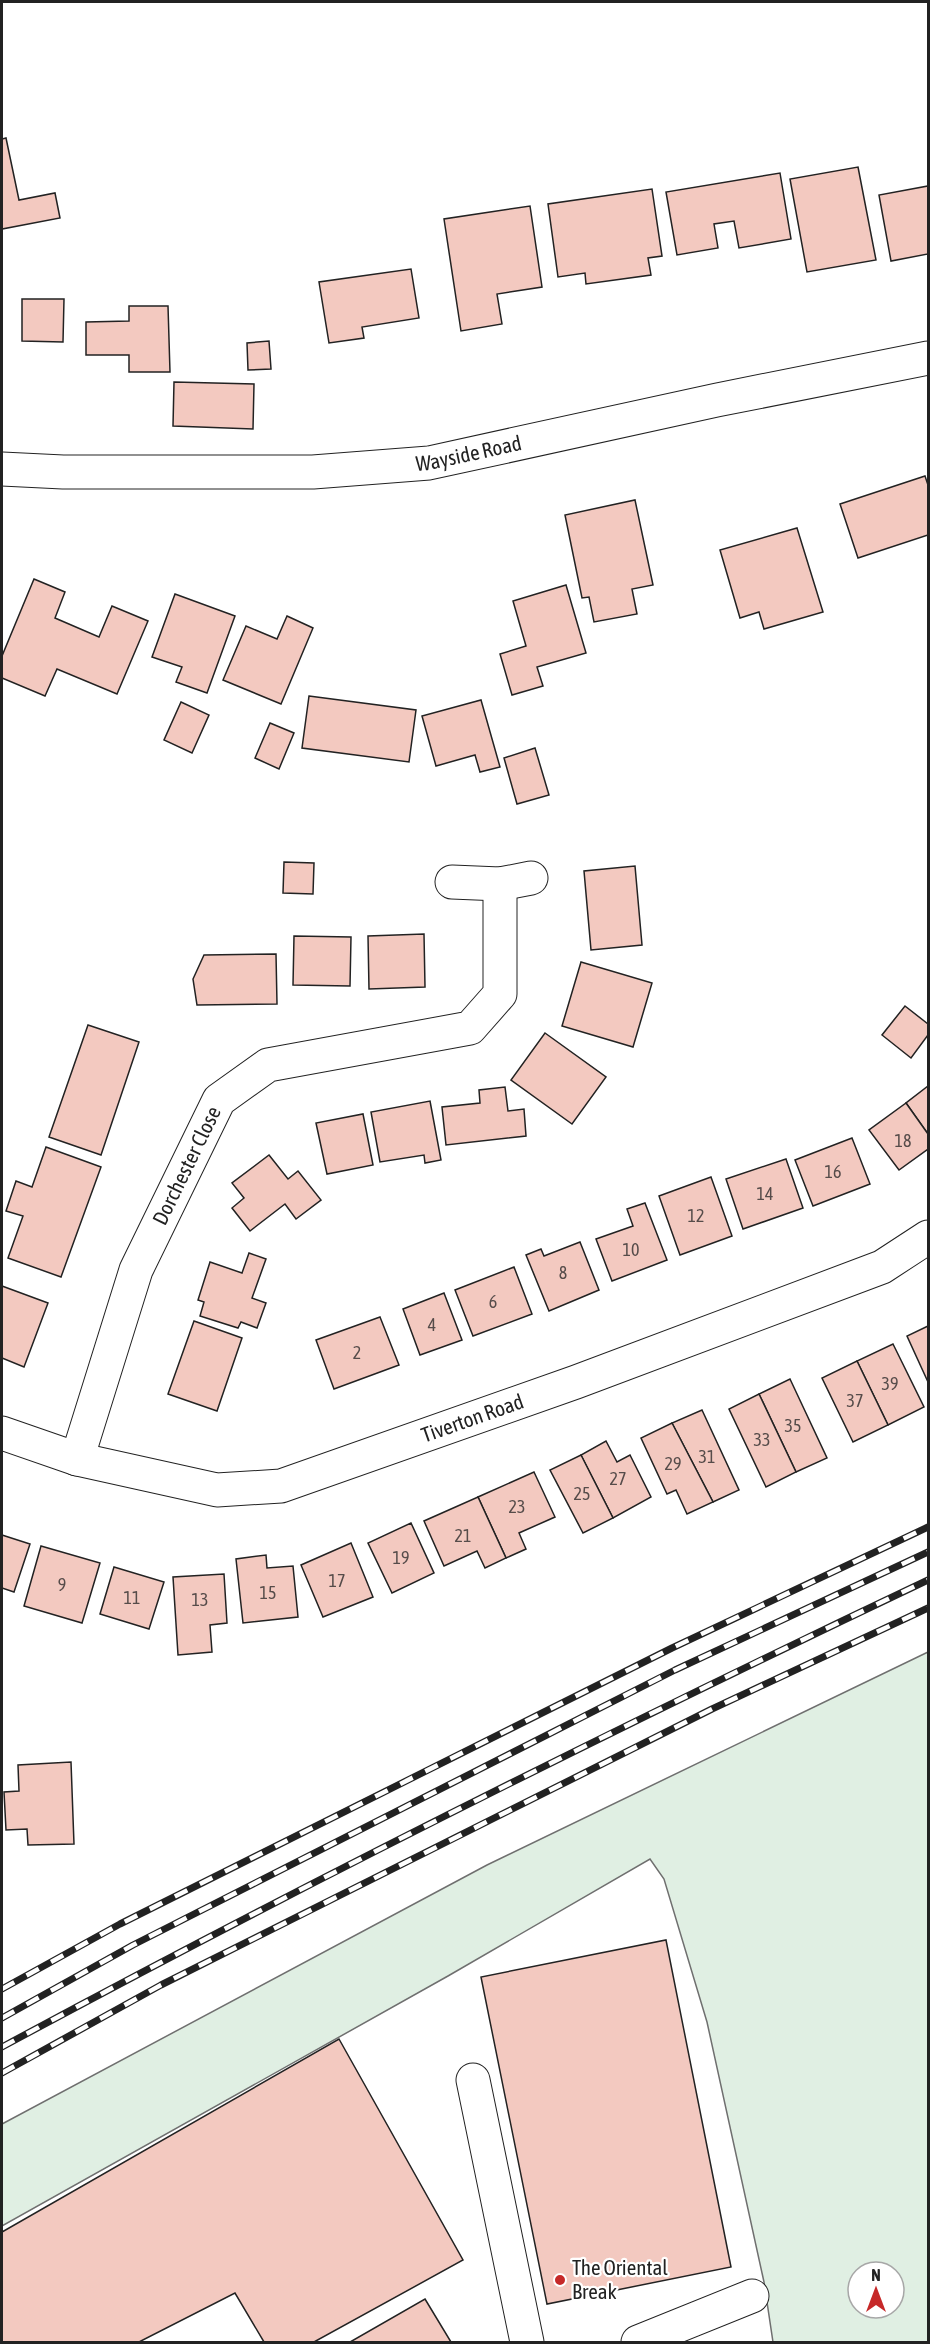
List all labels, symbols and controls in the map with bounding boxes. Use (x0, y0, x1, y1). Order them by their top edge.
street label: Wayside Road (415, 430, 524, 475)
street label: Dorchester Close (147, 1102, 225, 1229)
house number: 18 (895, 1130, 911, 1151)
house number: 16 (825, 1161, 841, 1182)
house number: 14 (757, 1183, 773, 1204)
house number: 12 (688, 1205, 704, 1226)
house number: 10 (623, 1239, 639, 1260)
house number: 8 (559, 1262, 567, 1283)
house number: 6 (489, 1291, 497, 1312)
house number: 4 (428, 1314, 436, 1335)
house number: 2 (353, 1342, 361, 1363)
house number: 39 (882, 1373, 898, 1394)
street label: Tiverton Road (418, 1388, 526, 1447)
house number: 37 (847, 1390, 863, 1411)
house number: 35 (785, 1415, 801, 1436)
house number: 33 (754, 1429, 770, 1450)
house number: 31 (699, 1446, 715, 1467)
house number: 29 (665, 1453, 681, 1474)
house number: 27 (610, 1468, 626, 1489)
house number: 25 (574, 1483, 590, 1504)
house number: 23 (509, 1496, 525, 1517)
house number: 21 (455, 1525, 471, 1546)
house number: 19 (393, 1547, 409, 1568)
house number: 17 (329, 1570, 345, 1591)
house number: 9 (58, 1574, 66, 1595)
house number: 15 (260, 1582, 276, 1603)
house number: 11 (124, 1587, 140, 1608)
house number: 13 (192, 1589, 208, 1610)
place label: The Oriental Break (572, 2255, 668, 2303)
north arrow (846, 2260, 906, 2320)
text: N (871, 2266, 881, 2284)
marker: The Oriental Break (553, 2273, 567, 2287)

